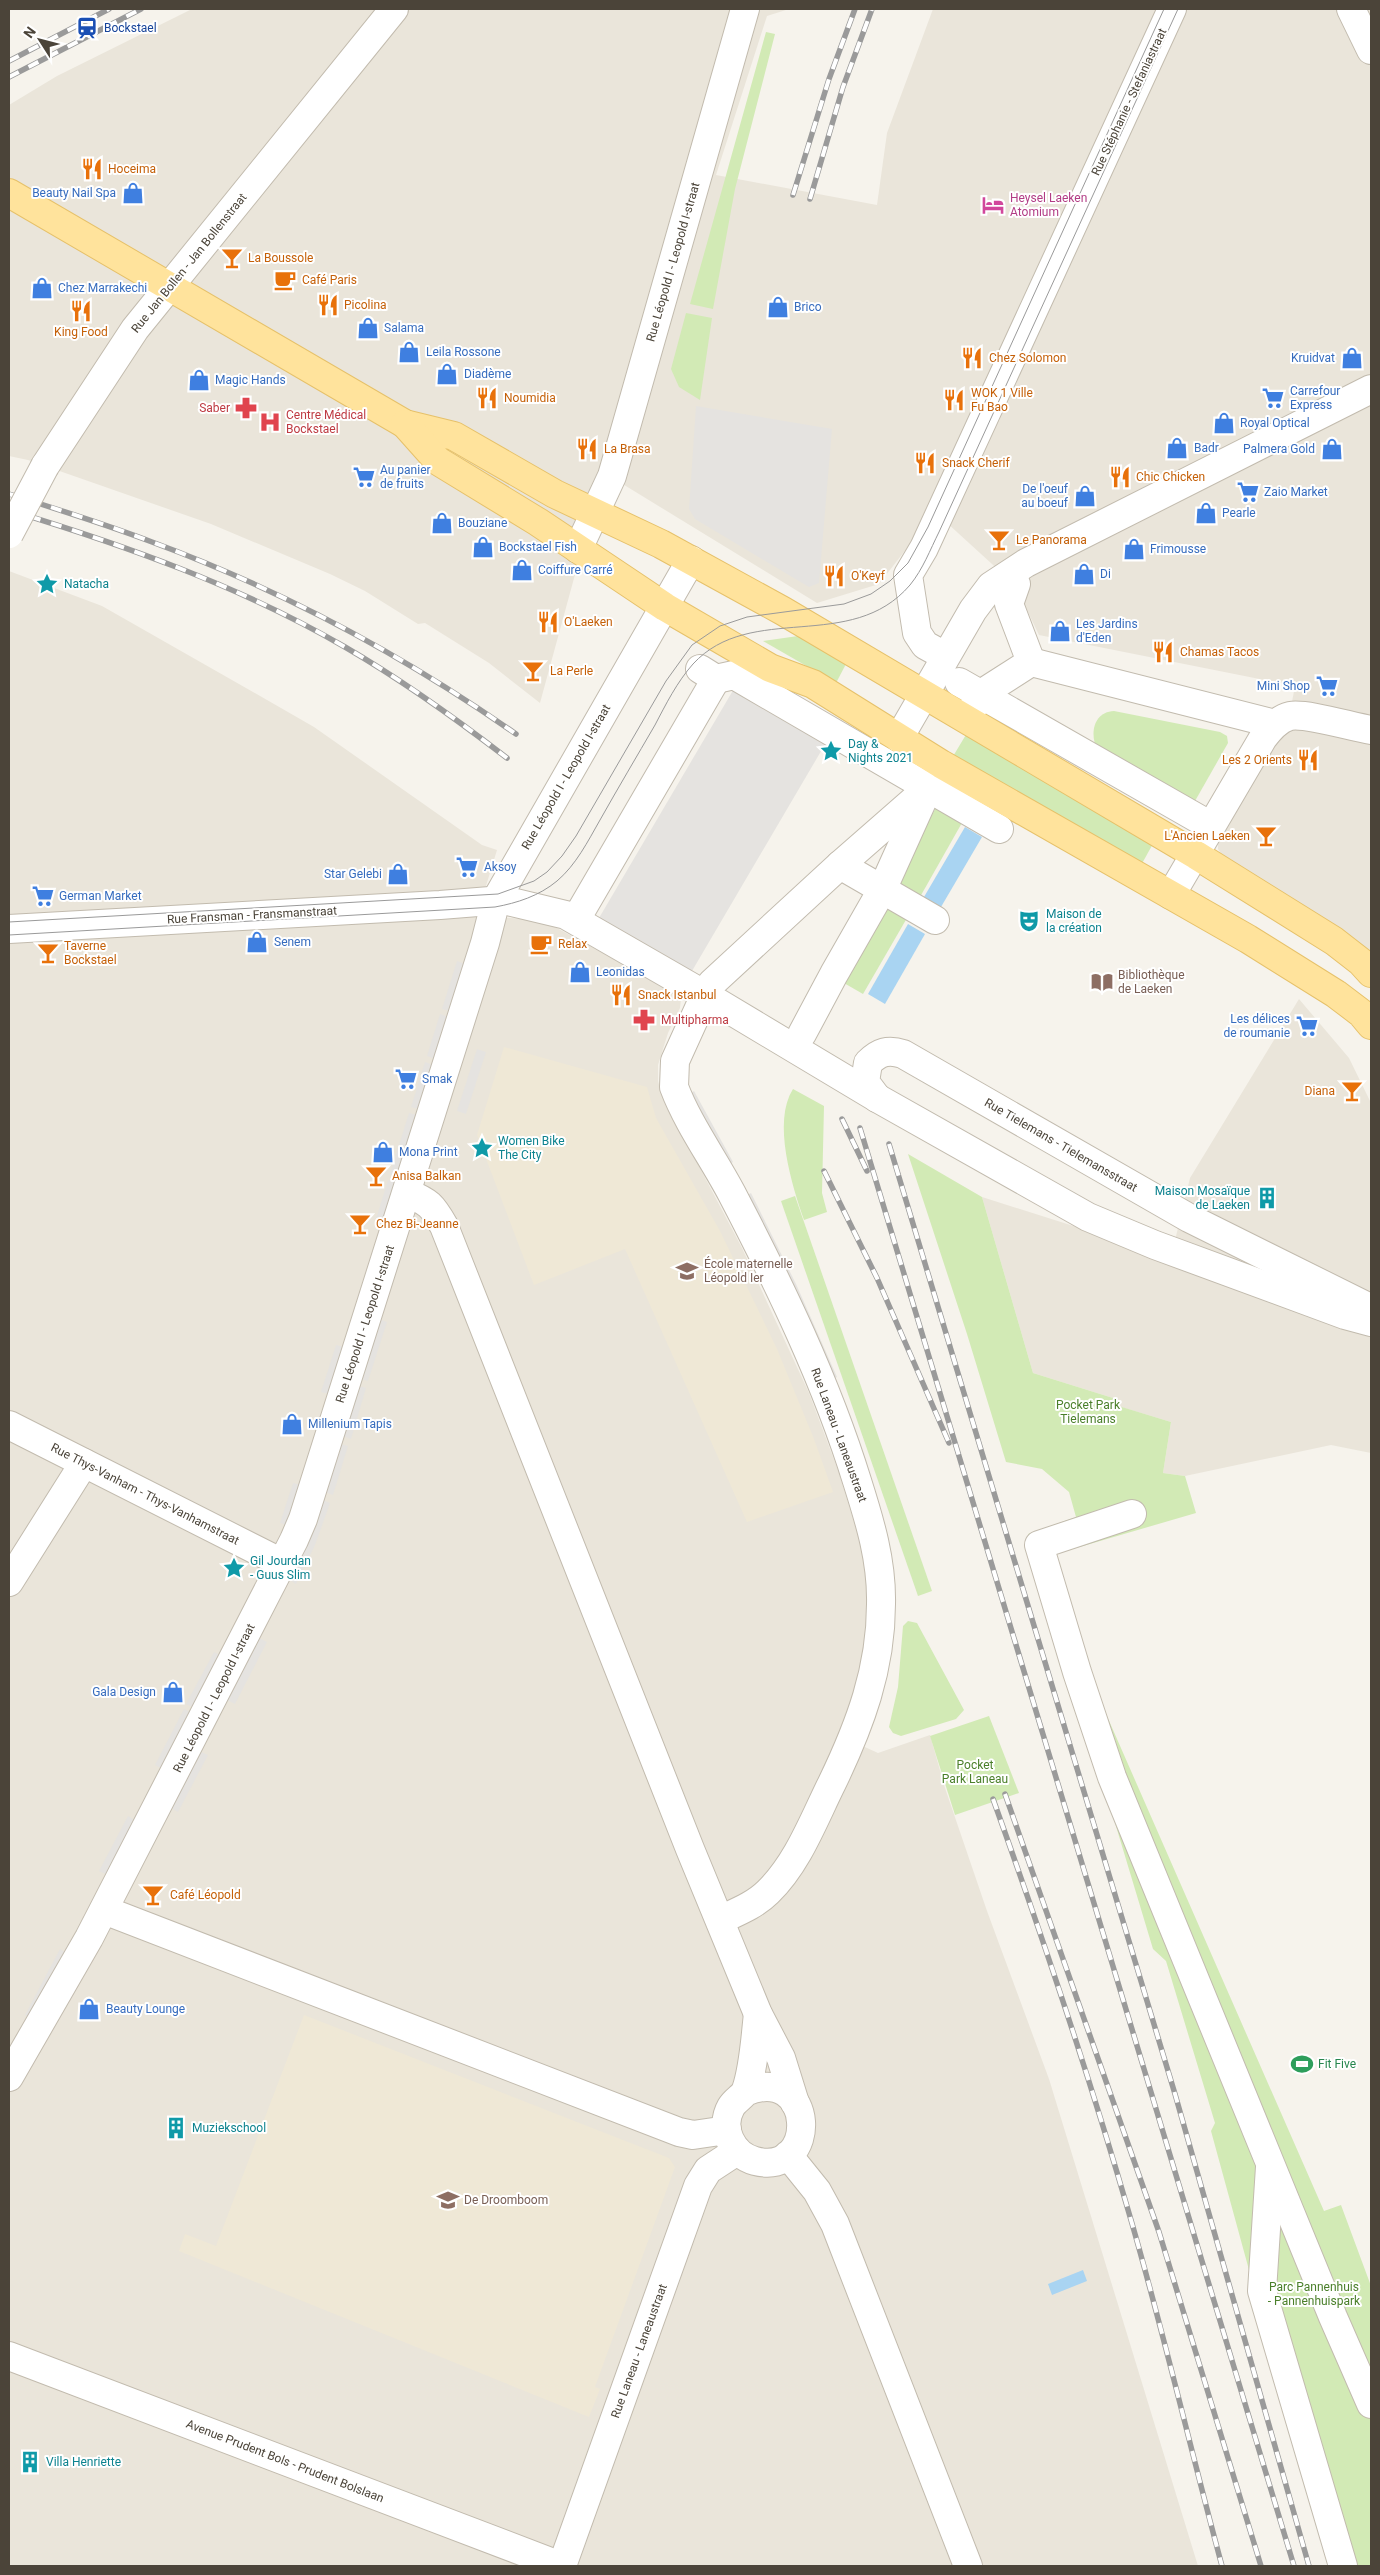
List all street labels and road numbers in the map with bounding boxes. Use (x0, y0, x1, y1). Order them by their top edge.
street label: Rue Stéphanie - Stefaniastraat (1089, 26, 1169, 178)
street label: Rue Léopold I - Leopold I-straat (643, 181, 703, 343)
street label: Rue Jan Bollen - Jan Bollenstraat (128, 190, 250, 336)
street label: Rue Léopold I - Leopold I-straat (519, 702, 613, 852)
street label: Rue Fransman - Fransmanstraat (167, 904, 337, 926)
street label: Rue Tielemans - Tielemansstraat (982, 1095, 1140, 1195)
street label: Rue Léopold I - Leopold I-straat (333, 1243, 397, 1405)
street label: Rue Laneau - Laneaustraat (808, 1366, 870, 1504)
street label: Rue Thys-Vanham - Thys-Vanhamstraat (49, 1440, 242, 1548)
street label: Rue Léopold I - Leopold I-straat (170, 1621, 258, 1775)
street label: Rue Laneau - Laneaustraat (608, 2282, 670, 2420)
street label: Avenue Prudent Bols - Prudent Bolslaan (184, 2417, 386, 2505)

